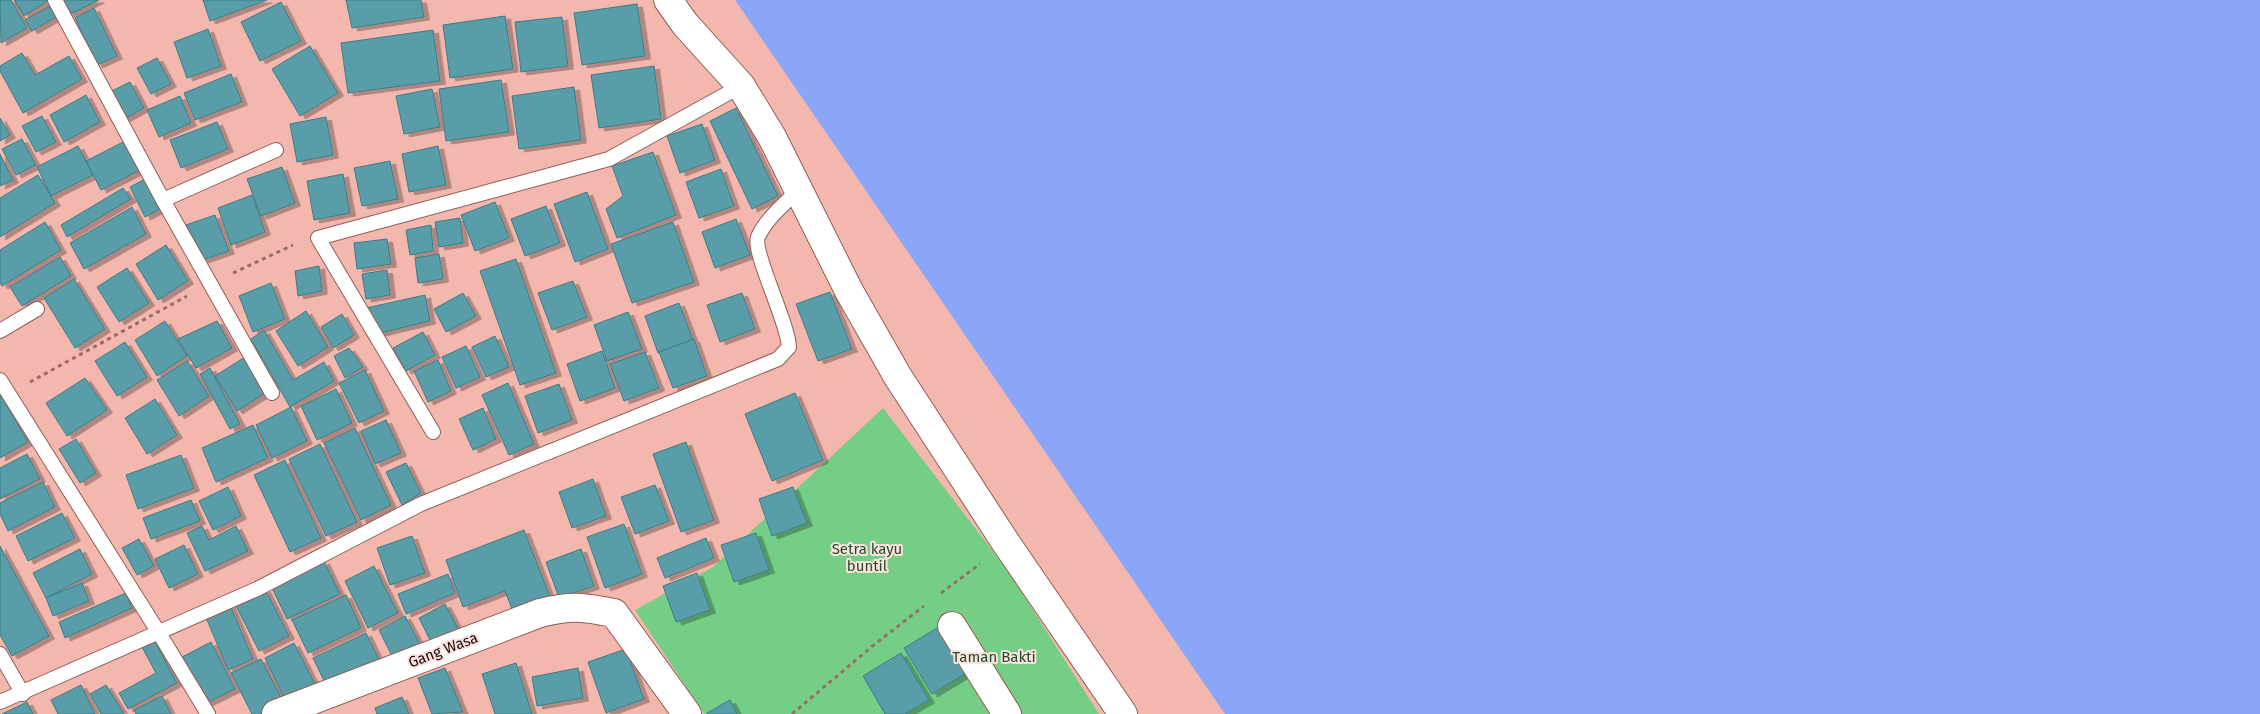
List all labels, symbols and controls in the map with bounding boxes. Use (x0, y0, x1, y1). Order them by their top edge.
park label: Setra kayu buntil (832, 540, 902, 575)
street label: Gang Wasa (406, 628, 480, 672)
park label: Taman Bakti (952, 648, 1036, 666)

